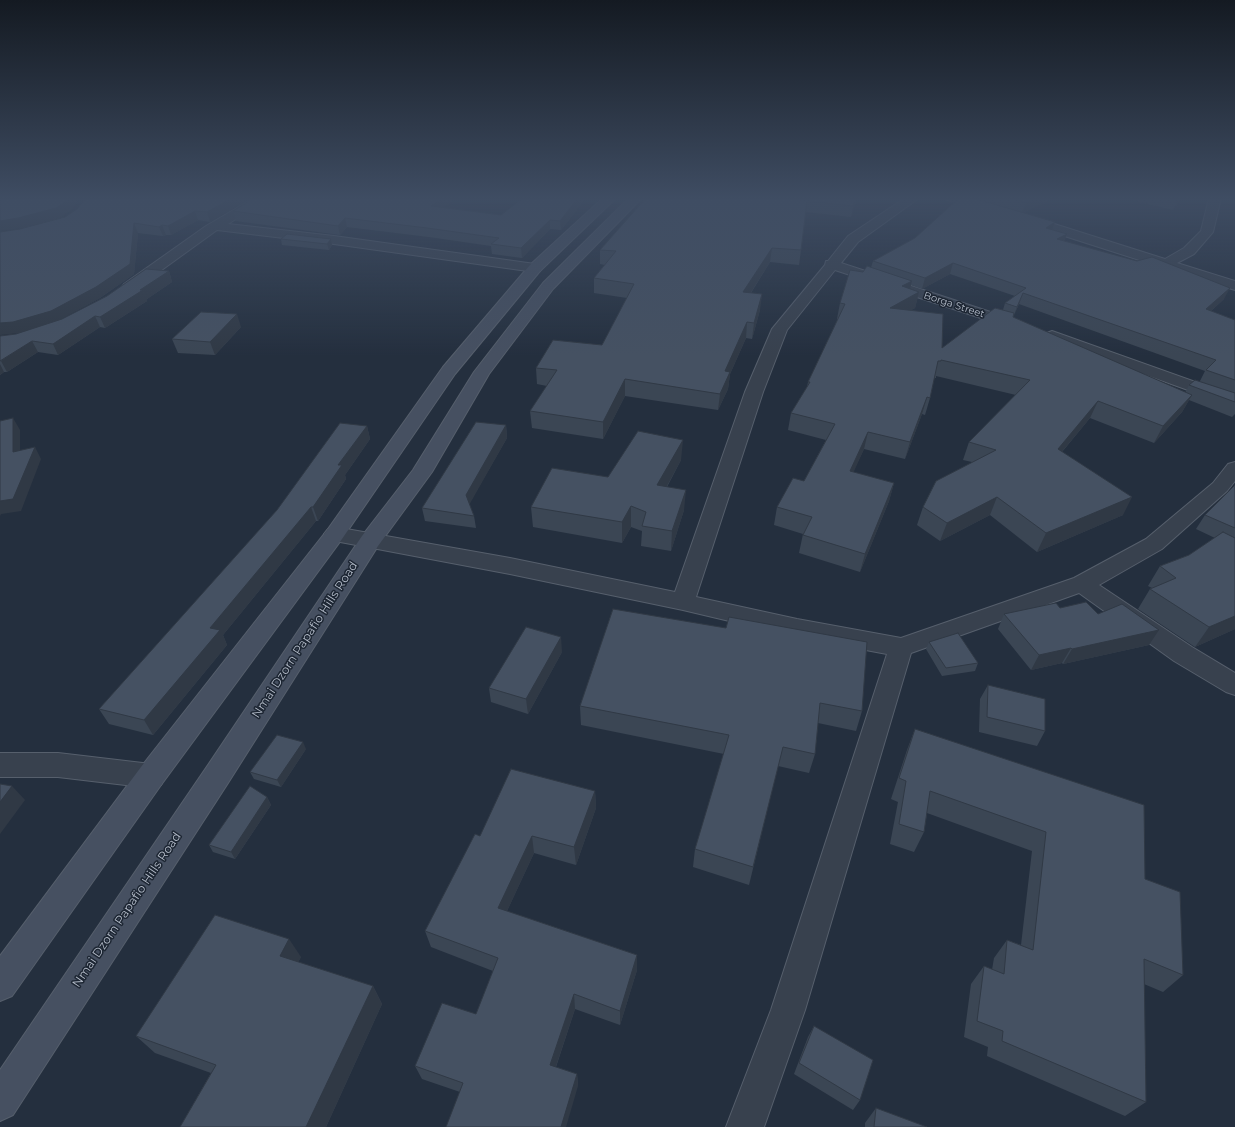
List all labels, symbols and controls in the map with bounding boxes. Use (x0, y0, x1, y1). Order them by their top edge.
street label: Borga Street (922, 290, 986, 320)
street label: Nmai Dzorn Papafio Hills Road (249, 559, 361, 721)
street label: Nmai Dzorn Papafio Hills Road (70, 830, 184, 990)

